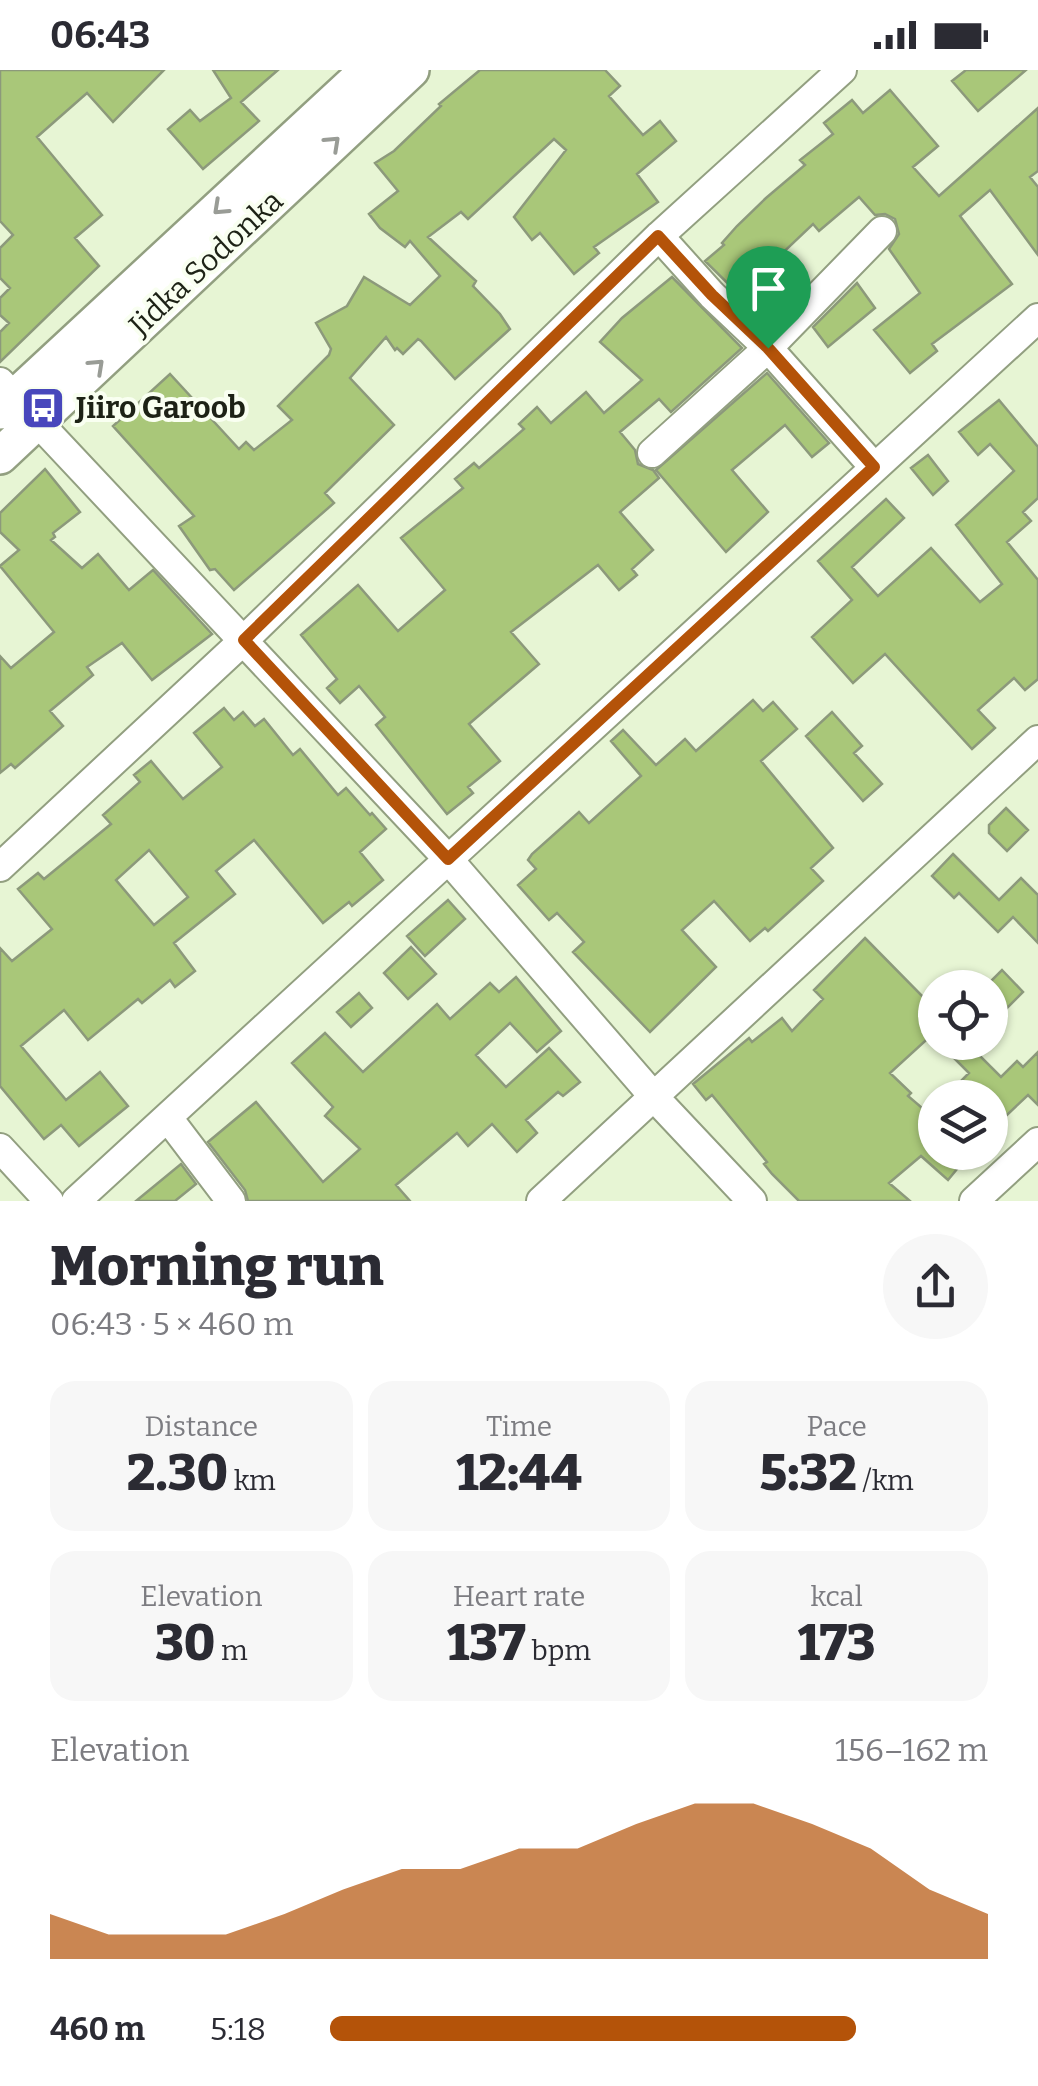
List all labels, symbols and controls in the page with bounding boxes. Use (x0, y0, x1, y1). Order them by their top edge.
text: 06:43 (50, 12, 150, 58)
one-way arrow (322, 137, 340, 155)
street label: Jidka Sodonka (121, 183, 290, 344)
one-way arrow (213, 196, 232, 214)
pin (726, 246, 811, 349)
icon: arrive (741, 261, 796, 316)
one-way arrow (85, 360, 104, 378)
bus stop icon: Jiiro Garoob (20, 385, 66, 431)
place label: Jiiro Garoob (74, 390, 246, 426)
map controls (918, 970, 1008, 1170)
button: locate (918, 970, 1008, 1060)
button: layers (918, 1080, 1008, 1170)
text: Morning run (50, 1234, 384, 1300)
button: share (883, 1234, 988, 1339)
text: 06:43 · 5 × 460 m (50, 1305, 294, 1343)
text: Distance (145, 1410, 258, 1443)
text: Time (486, 1410, 552, 1443)
text: Pace (806, 1410, 867, 1443)
text: 2.30 (127, 1443, 228, 1503)
text: 12:44 (456, 1443, 582, 1503)
text: 5:32 (760, 1443, 857, 1503)
text: km (228, 1464, 276, 1497)
text: /km (857, 1464, 914, 1497)
text: Elevation (140, 1580, 262, 1613)
text: Heart rate (453, 1580, 585, 1613)
text: kcal (811, 1580, 863, 1613)
text: 30 (155, 1613, 215, 1673)
text: 137 (447, 1613, 526, 1673)
text: 173 (798, 1613, 876, 1673)
text: m (215, 1634, 248, 1667)
text: bpm (526, 1634, 591, 1667)
text: Elevation (50, 1731, 190, 1769)
text: 156–162 m (835, 1731, 988, 1769)
text: 460 m (50, 2010, 145, 2048)
text: 5:18 (210, 2010, 266, 2048)

